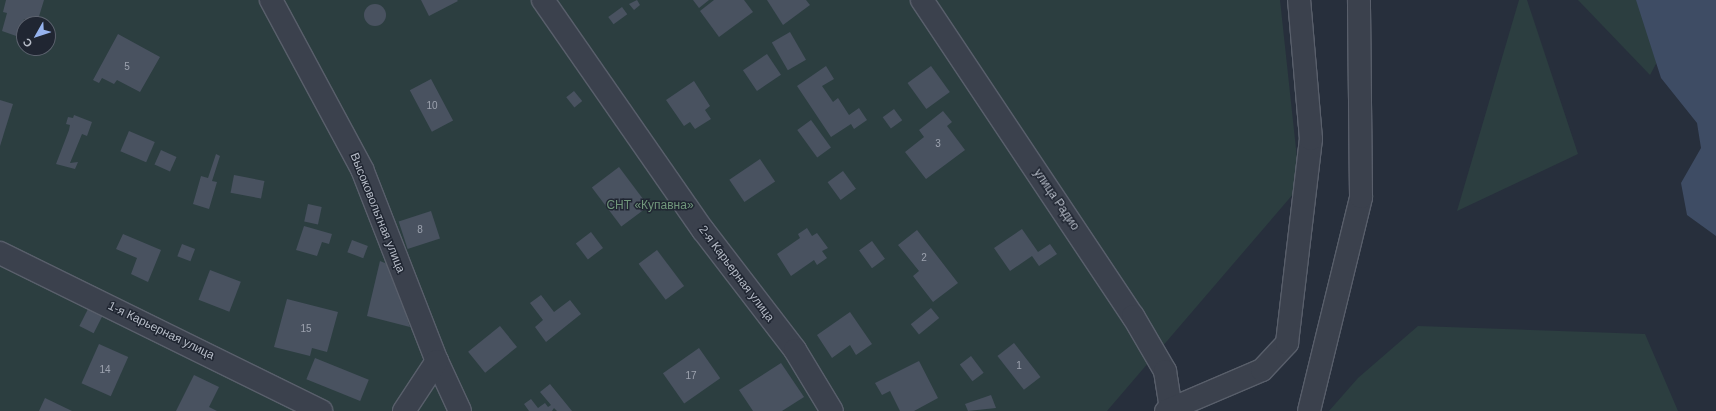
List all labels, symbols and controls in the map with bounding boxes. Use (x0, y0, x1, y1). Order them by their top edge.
north arrow (16, 16, 56, 56)
text: С (20, 36, 35, 50)
house number: 5 (124, 61, 130, 73)
house number: 10 (426, 100, 438, 112)
house number: 3 (935, 138, 941, 150)
street label: Высоковольтная улица (346, 151, 408, 275)
street label: улица Радио (1030, 167, 1082, 233)
park label: СНТ «Купавна» (606, 199, 694, 213)
street label: 2-я Карьерная улица (695, 223, 777, 325)
house number: 8 (417, 224, 423, 236)
house number: 2 (921, 252, 927, 264)
street label: 1-я Карьерная улица (105, 299, 217, 363)
house number: 15 (300, 323, 312, 335)
house number: 1 (1016, 360, 1022, 372)
house number: 14 (99, 364, 111, 376)
house number: 17 (685, 370, 697, 382)

